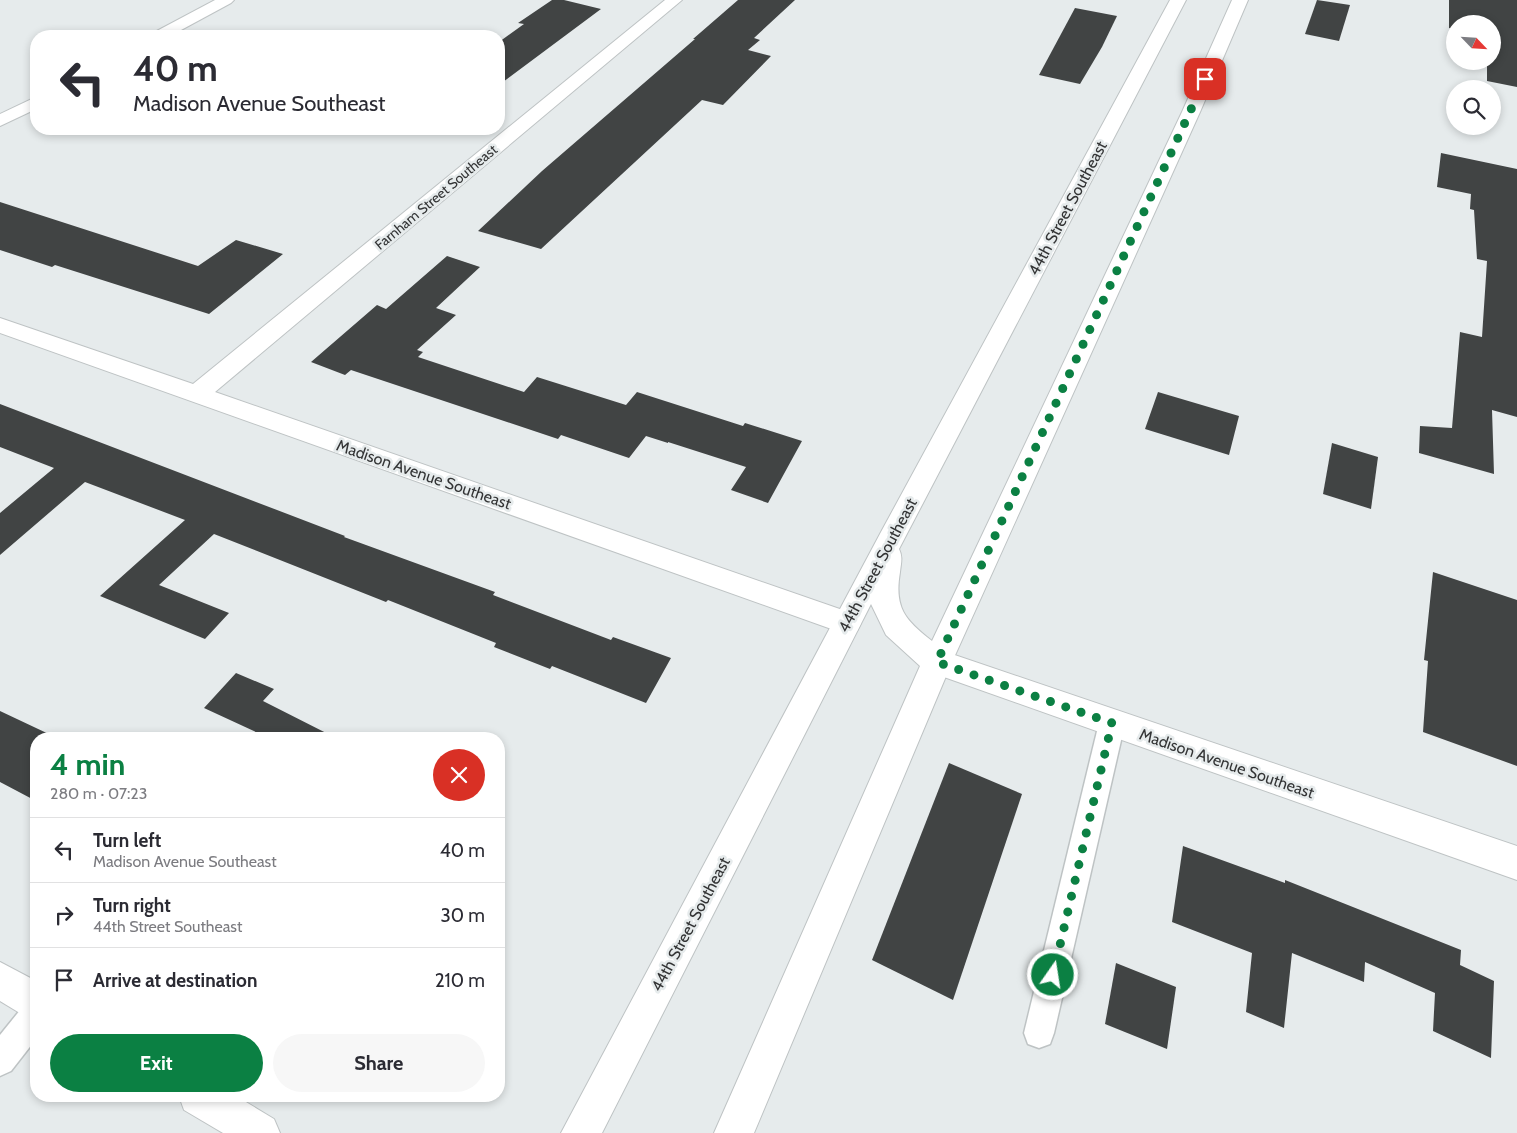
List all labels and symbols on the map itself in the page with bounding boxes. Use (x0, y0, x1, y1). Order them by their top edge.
north arrow (1446, 15, 1501, 70)
pin (1184, 58, 1226, 100)
street label: 44th Street Southeast (1024, 137, 1111, 279)
street label: Farnham Street Southeast (371, 140, 501, 253)
street label: Madison Avenue Southeast (334, 436, 514, 514)
street label: 44th Street Southeast (834, 494, 921, 636)
street label: Madison Avenue Southeast (1137, 725, 1317, 803)
street label: 44th Street Southeast (647, 853, 734, 995)
position arrow (1026, 948, 1078, 1000)

